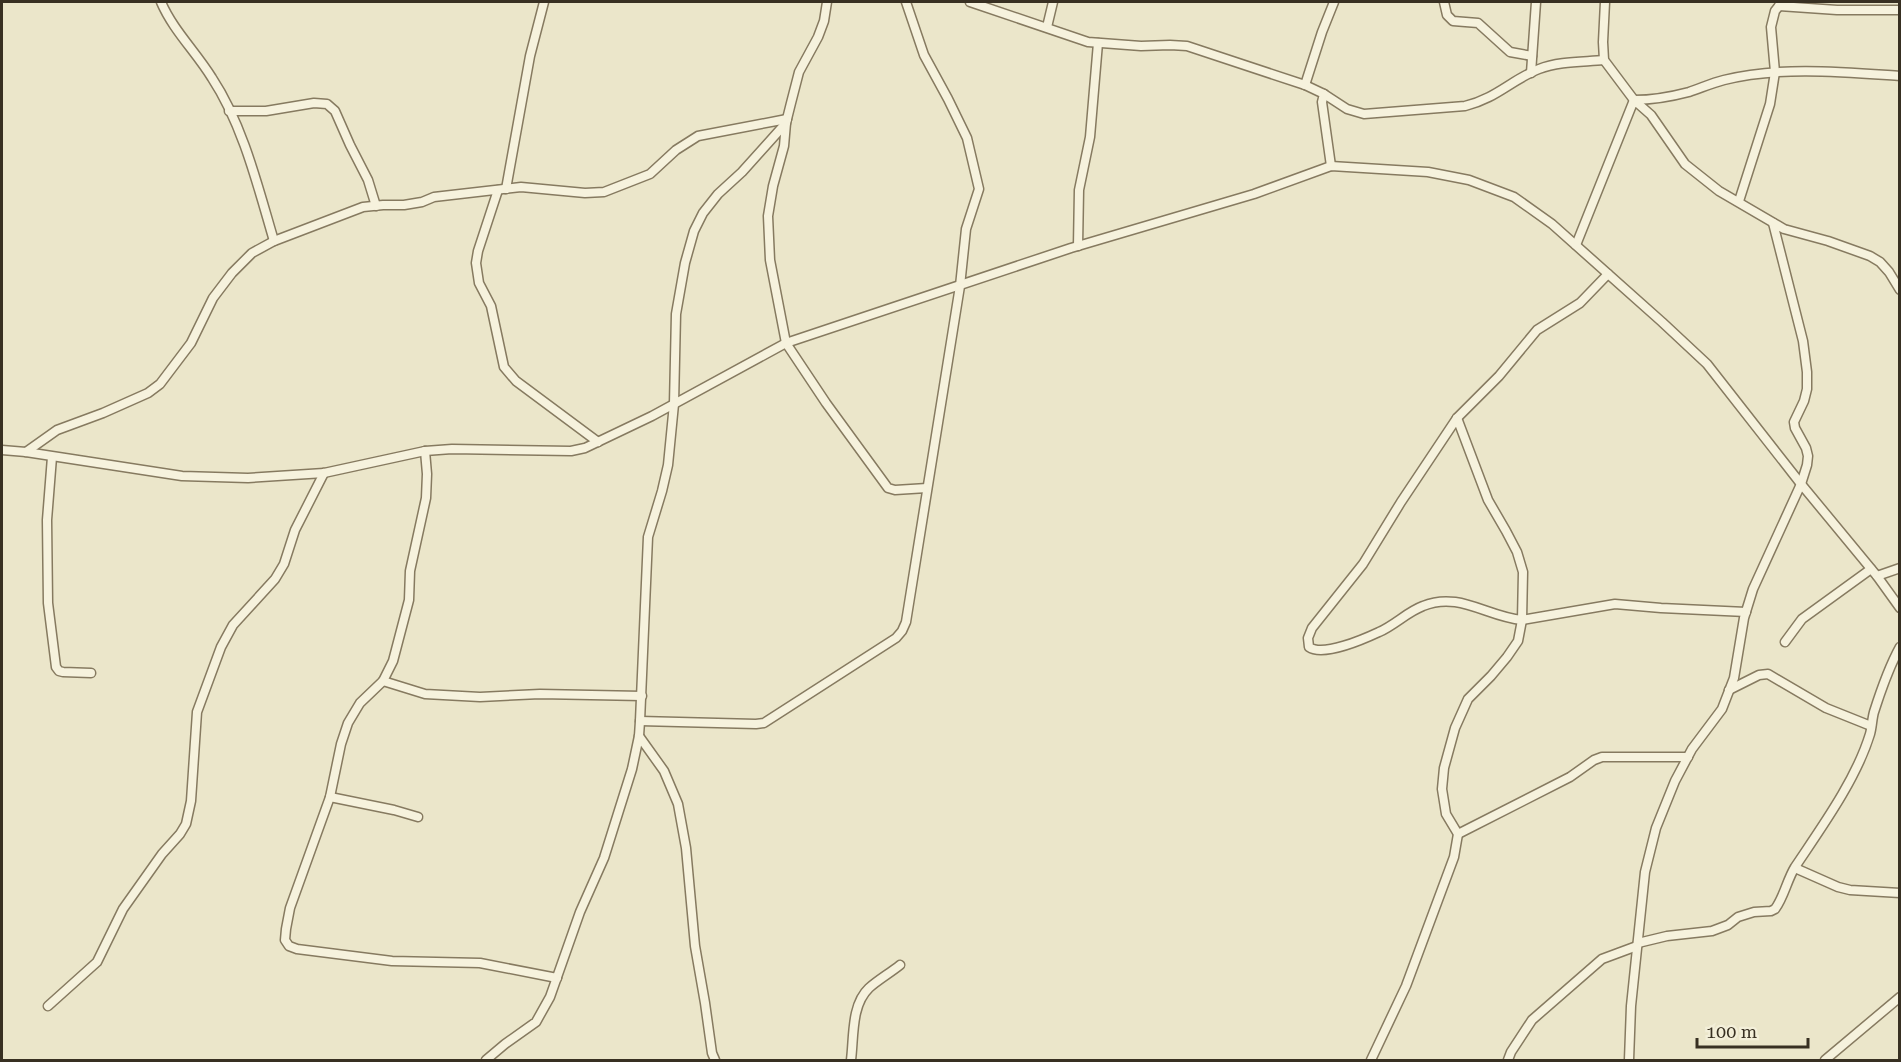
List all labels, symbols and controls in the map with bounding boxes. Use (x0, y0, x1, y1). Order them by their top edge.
scale bar (1697, 1011, 1808, 1049)
text: 100 m (1706, 1021, 1757, 1042)

